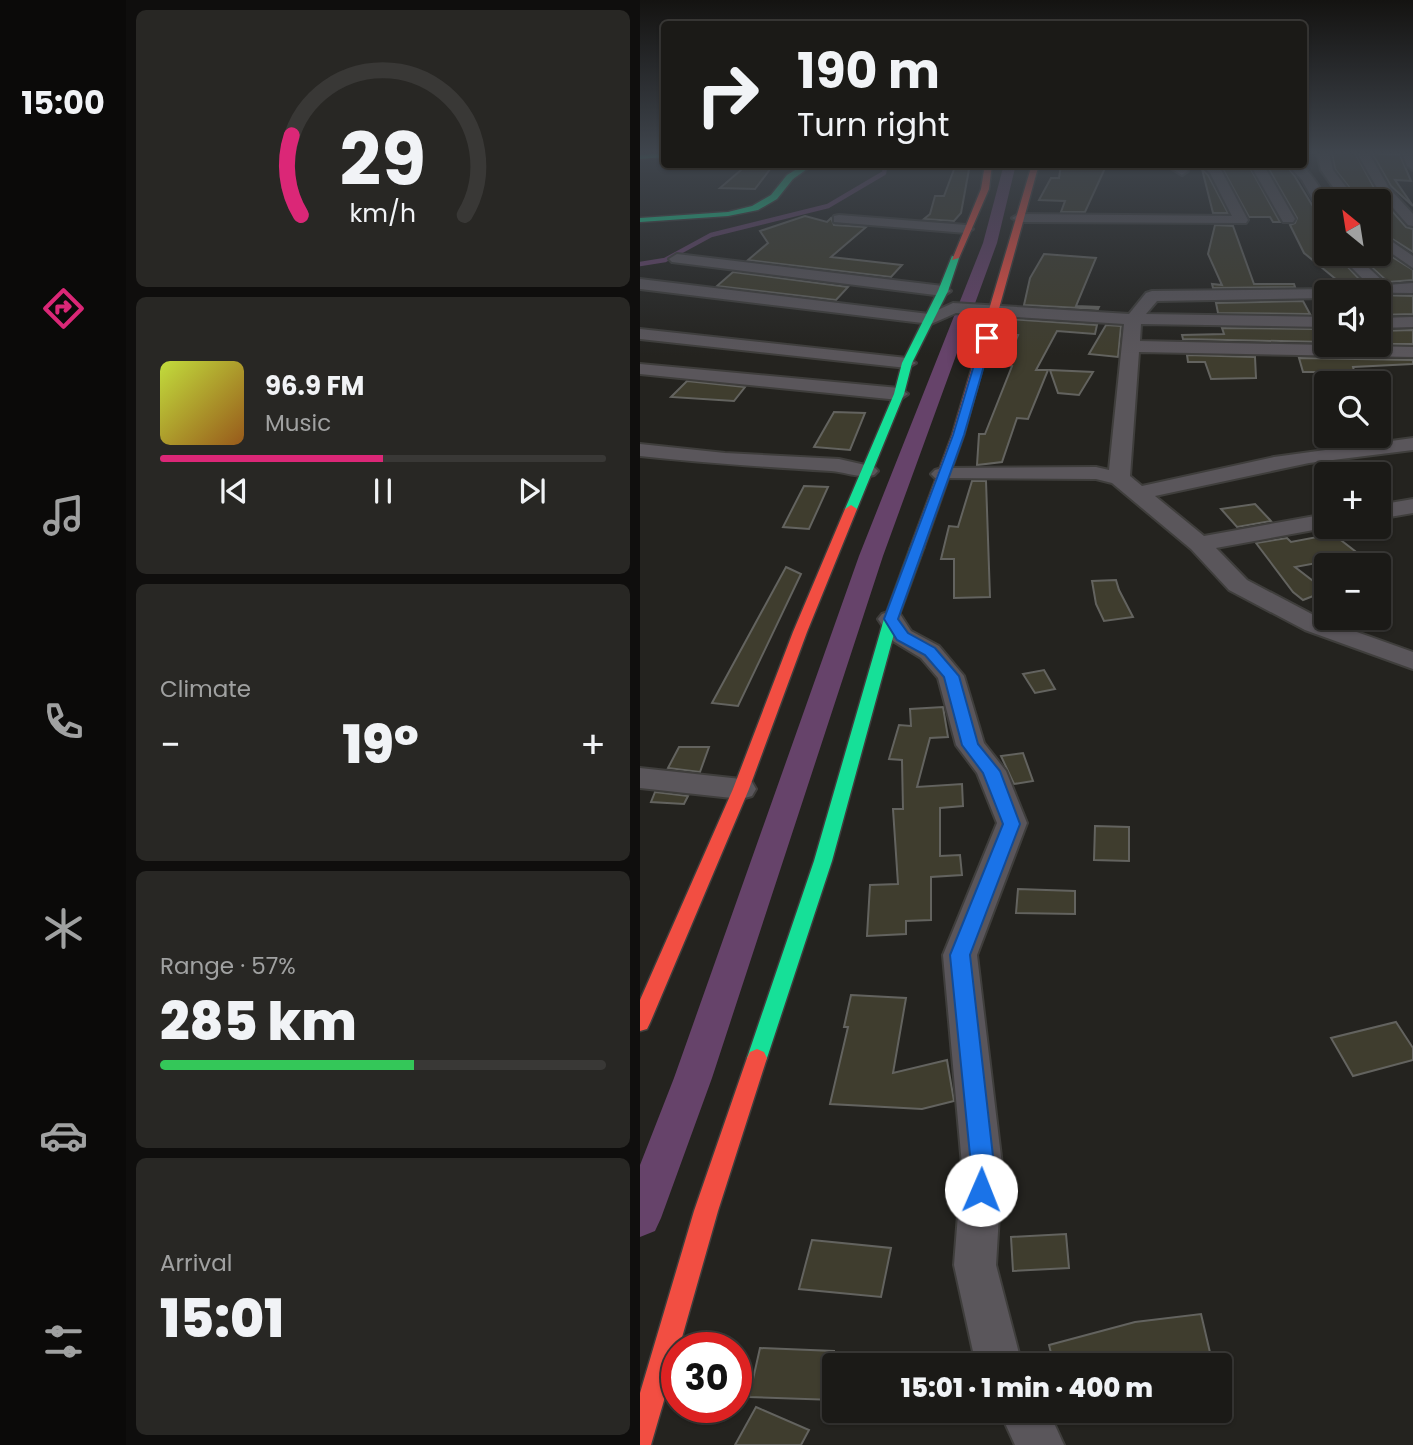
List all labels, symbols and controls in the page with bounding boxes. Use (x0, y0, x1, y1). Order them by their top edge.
text: 190 m (797, 37, 940, 105)
icon: right (682, 49, 773, 140)
text: 15:00 (21, 80, 105, 125)
text: Turn right (797, 102, 949, 147)
text: 29 (340, 109, 426, 210)
north arrow (1314, 189, 1391, 266)
map controls (1314, 189, 1391, 630)
text: km/h (350, 195, 416, 230)
button: sound (1314, 280, 1391, 357)
icon: directions (39, 284, 88, 333)
pin (957, 308, 1017, 368)
icon: arrive (968, 319, 1006, 357)
text: 96.9 FM (265, 368, 364, 404)
button: search (1314, 371, 1391, 448)
text: Music (265, 407, 331, 439)
button: + (1314, 462, 1391, 539)
icon: previous (215, 472, 253, 510)
icon: pause (364, 472, 402, 510)
icon: next (513, 472, 551, 510)
icon: music (39, 491, 88, 540)
button: − (1314, 553, 1391, 630)
text: Climate (160, 673, 251, 705)
icon: phone (39, 697, 88, 746)
text: 19° (342, 708, 419, 781)
text: − (160, 718, 181, 771)
text: + (580, 718, 606, 771)
icon: climate (39, 904, 88, 953)
text: Range · 57% (160, 950, 296, 982)
text: 285 km (160, 985, 357, 1058)
icon: car (39, 1111, 88, 1160)
position arrow (944, 1153, 1018, 1227)
text: Arrival (160, 1247, 232, 1279)
text: 15:01 (160, 1282, 284, 1355)
icon: filters (39, 1317, 88, 1366)
speed limit sign: 30 (661, 1332, 752, 1423)
text: 15:01 · 1 min · 400 m (901, 1370, 1153, 1406)

